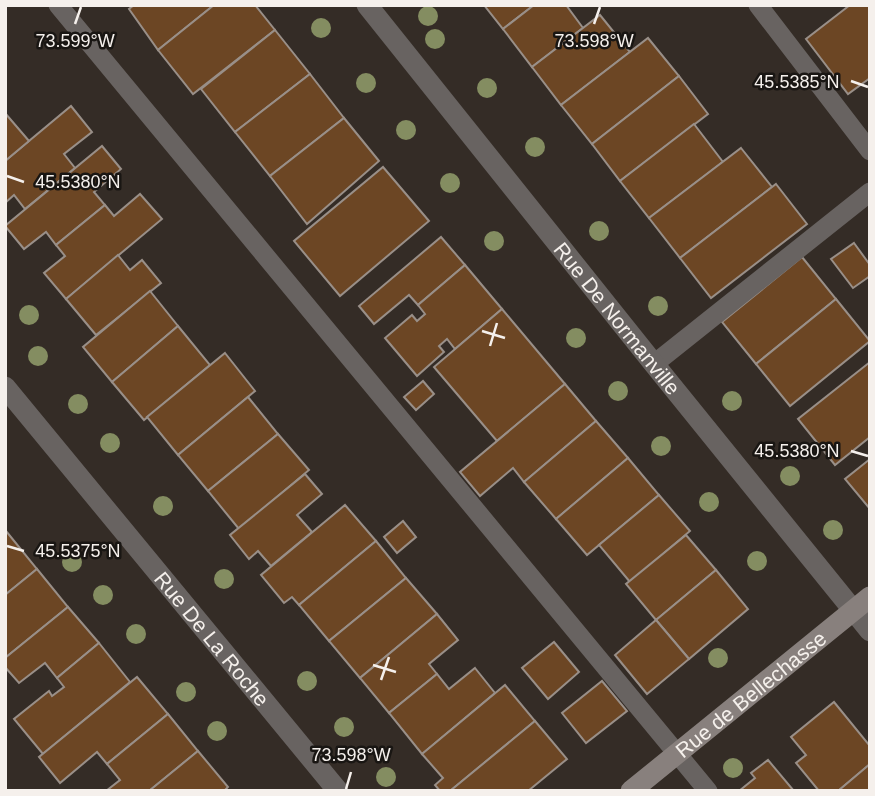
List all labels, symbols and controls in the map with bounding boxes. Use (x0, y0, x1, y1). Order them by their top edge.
text: 73.599°W (35, 31, 115, 51)
text: 73.598°W (554, 31, 634, 51)
text: 45.5385°N (754, 72, 840, 92)
text: 45.5380°N (35, 172, 121, 192)
street label: Rue De Normanville (550, 238, 685, 399)
text: 45.5380°N (754, 441, 840, 461)
text: 45.5375°N (35, 541, 121, 561)
street label: Rue De La Roche (150, 567, 274, 710)
street label: Rue de Bellechasse (671, 626, 830, 762)
text: 73.598°W (311, 745, 391, 765)

